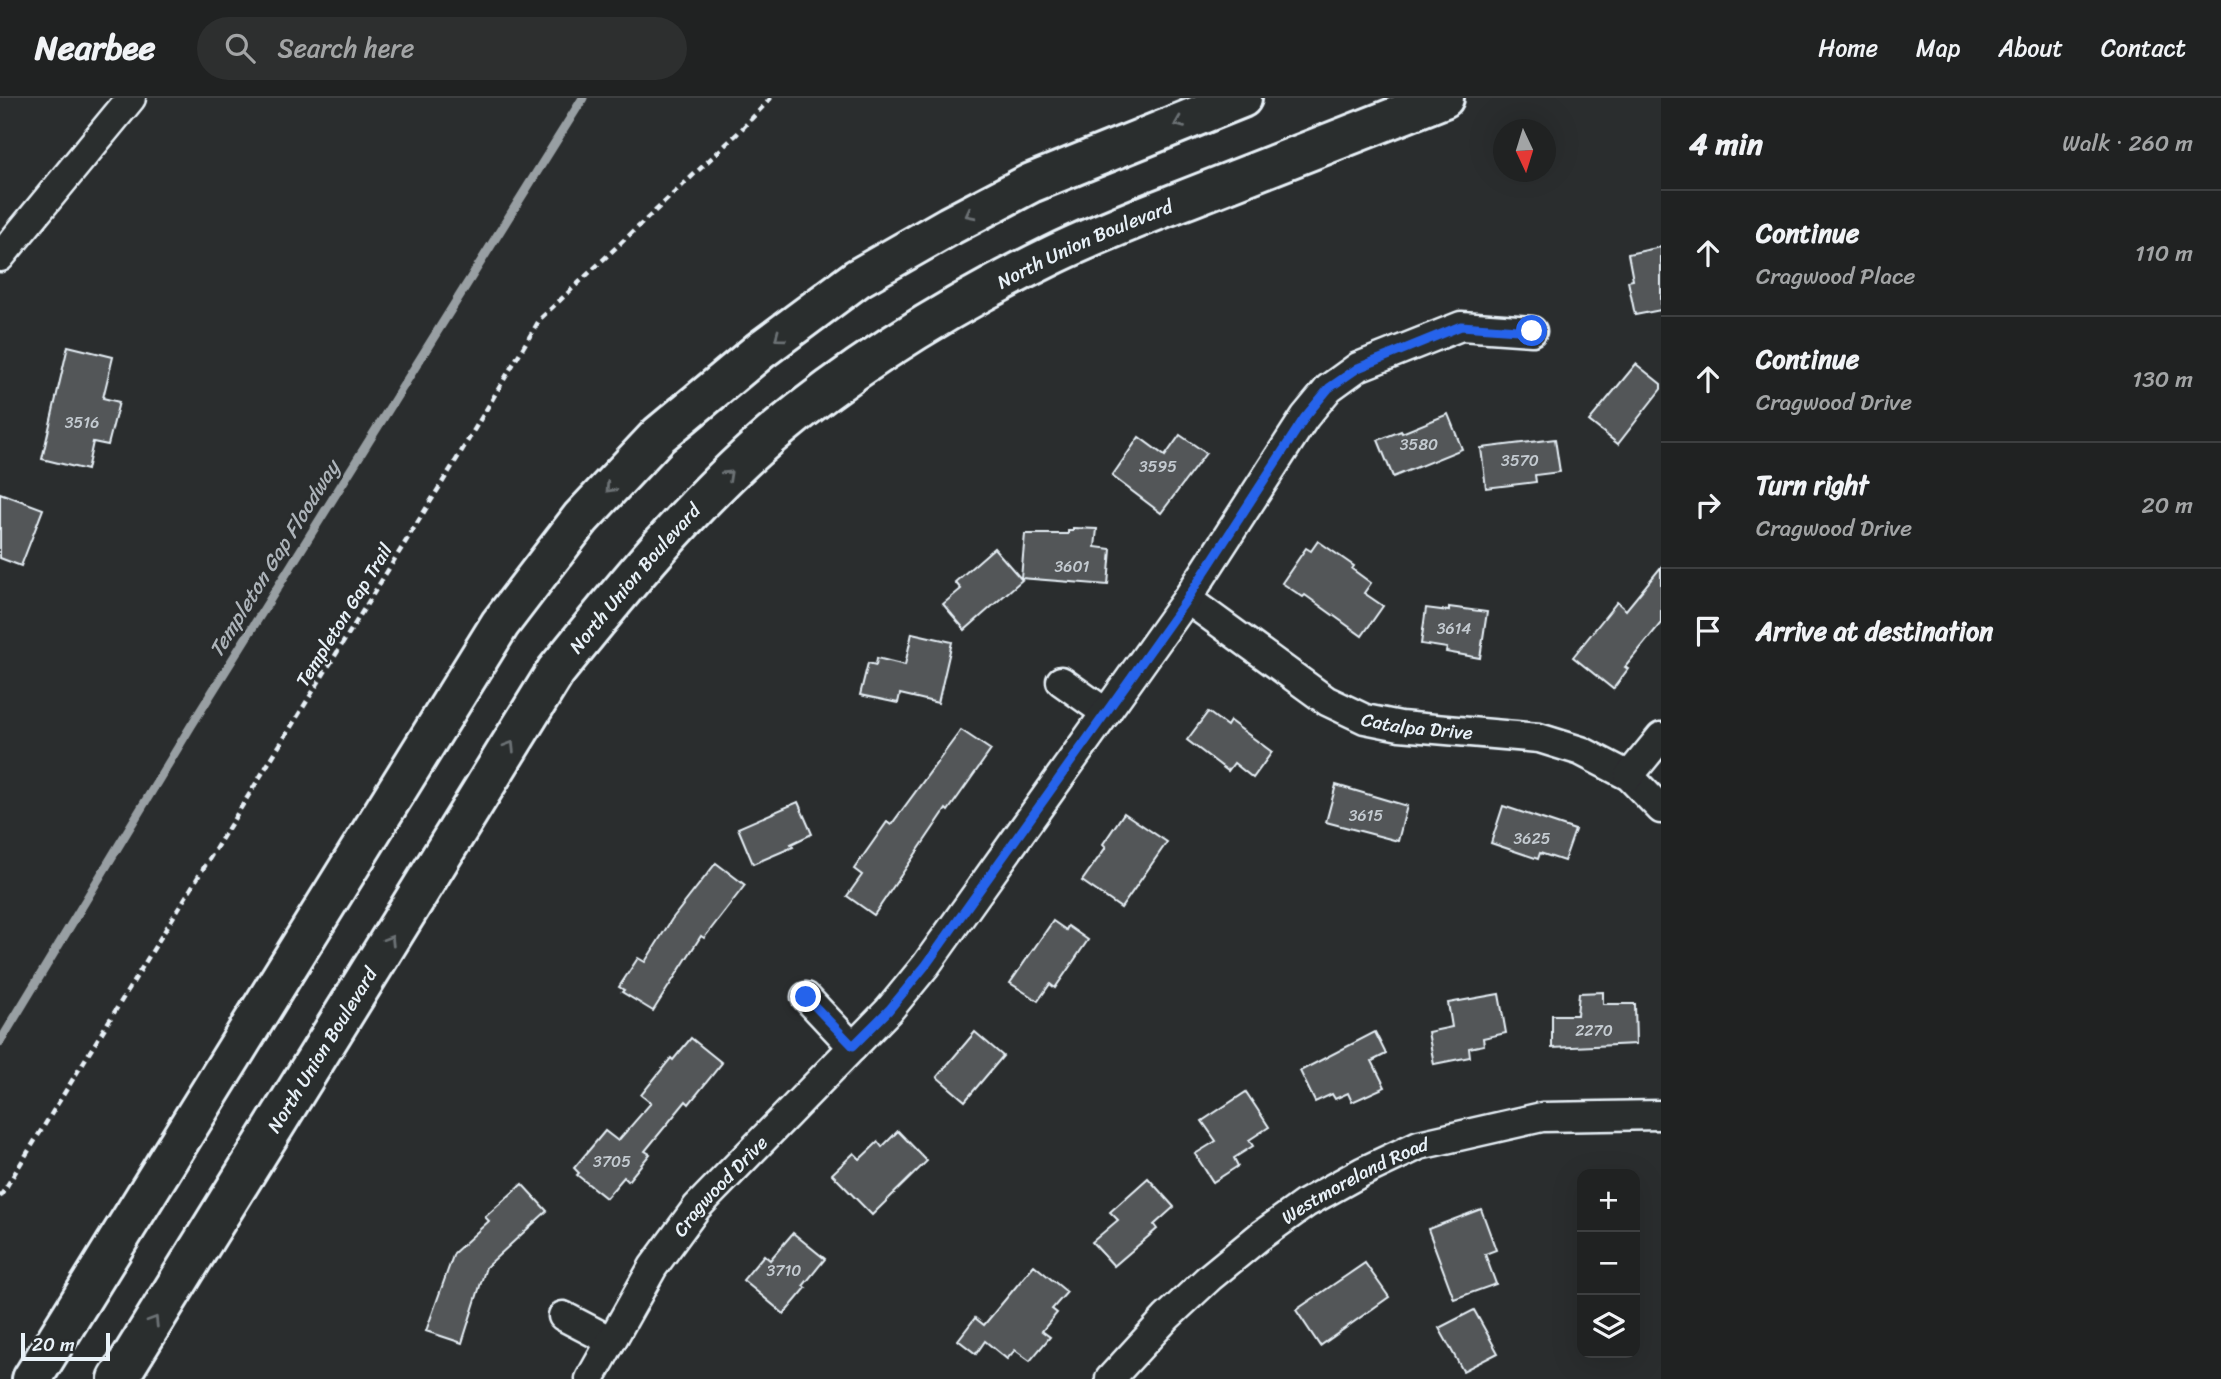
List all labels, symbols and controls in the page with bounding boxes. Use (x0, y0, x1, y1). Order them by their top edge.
search box (197, 17, 687, 80)
text: Nearbee (35, 19, 155, 77)
text: Search here (277, 25, 414, 71)
text: Home (1818, 27, 1878, 69)
text: Map (1916, 27, 1960, 69)
text: About (1998, 27, 2063, 69)
text: Contact (2101, 27, 2186, 69)
icon: search (221, 29, 259, 67)
one-way arrow (1173, 115, 1185, 129)
text: 4 min (1689, 117, 1763, 171)
north arrow (1493, 119, 1556, 182)
text: Walk · 260 m (2062, 123, 2193, 164)
street label: North Union Boulevard (991, 189, 1179, 298)
one-way arrow (965, 206, 978, 220)
text: Continue (1756, 210, 1859, 256)
text: 110 m (2135, 233, 2193, 274)
icon: ahead (1689, 234, 1727, 272)
text: Cragwood Place (1756, 256, 1915, 297)
route start (1516, 315, 1547, 346)
one-way arrow (774, 328, 787, 341)
text: Continue (1756, 336, 1859, 382)
text: 130 m (2132, 359, 2193, 400)
icon: ahead (1689, 360, 1727, 398)
text: Cragwood Drive (1756, 382, 1912, 423)
house number: 3516 (65, 408, 99, 437)
house number: 3580 (1400, 430, 1438, 459)
house number: 3570 (1501, 446, 1539, 475)
water label: Templeton Gap Floodway (198, 450, 352, 665)
house number: 3595 (1139, 452, 1177, 481)
text: Turn right (1756, 462, 1869, 508)
one-way arrow (720, 470, 733, 483)
one-way arrow (605, 480, 618, 493)
text: 20 m (2142, 485, 2193, 526)
icon: right (1689, 486, 1727, 524)
street label: North Union Boulevard (560, 494, 710, 661)
text: Cragwood Drive (1756, 508, 1912, 549)
street label: Templeton Gap Trail (287, 536, 402, 693)
house number: 3601 (1055, 552, 1090, 581)
text: Arrive at destination (1756, 608, 1993, 654)
icon: arrive (1689, 612, 1727, 650)
house number: 3614 (1437, 614, 1471, 643)
street label: Catalpa Drive (1358, 702, 1475, 749)
one-way arrow (501, 741, 514, 754)
house number: 3615 (1349, 801, 1383, 830)
house number: 3625 (1514, 824, 1551, 853)
one-way arrow (381, 934, 394, 947)
street label: North Union Boulevard (258, 959, 387, 1139)
route end (790, 981, 821, 1012)
house number: 2270 (1575, 1016, 1613, 1045)
street label: Cragwood Drive (664, 1127, 776, 1244)
street label: Westmoreland Road (1274, 1127, 1432, 1233)
house number: 3705 (593, 1147, 631, 1176)
map controls (1577, 1169, 1640, 1358)
button: + (1577, 1169, 1640, 1232)
button: − (1577, 1232, 1640, 1295)
house number: 3710 (767, 1256, 801, 1285)
button: layers (1577, 1295, 1640, 1358)
one-way arrow (146, 1316, 159, 1329)
text: 20 m (32, 1328, 75, 1361)
scale bar (21, 1330, 110, 1362)

